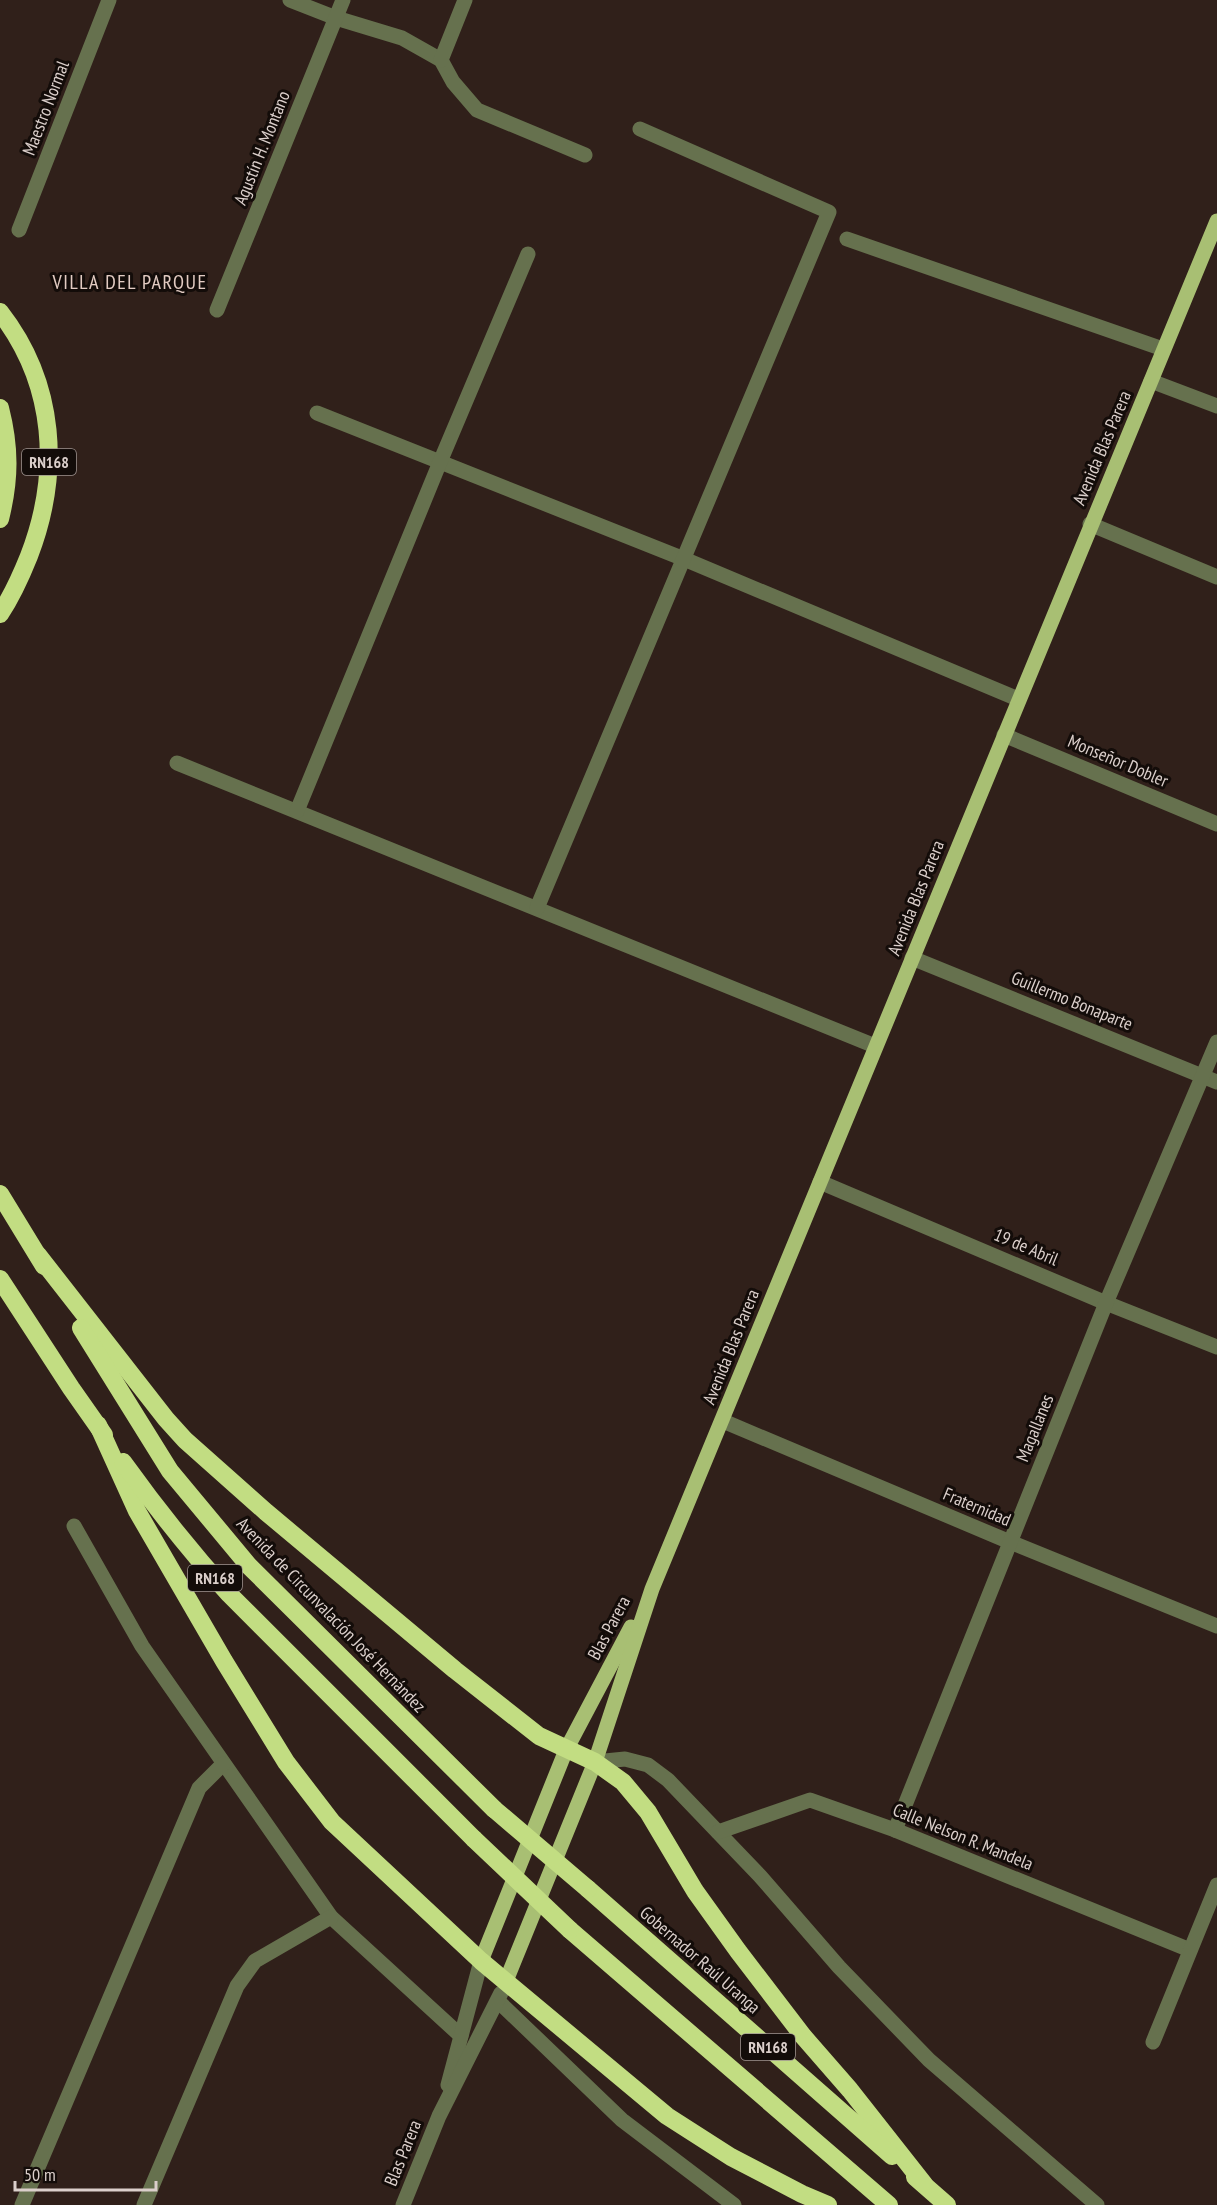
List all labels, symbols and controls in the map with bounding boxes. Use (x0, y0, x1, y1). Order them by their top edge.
street label: Maestro Normal (17, 57, 74, 158)
street label: Agustín H. Montano (228, 87, 295, 208)
district label: VILLA DEL PARQUE (51, 269, 208, 295)
street label: Avenida Blas Parera (1067, 387, 1136, 508)
road number: RN168 (22, 449, 76, 475)
street label: Monseñor Dobler (1065, 729, 1172, 792)
street label: Avenida Blas Parera (882, 837, 949, 959)
street label: Guillermo Bonaparte (1008, 966, 1136, 1035)
street label: 19 de Abril (990, 1223, 1063, 1271)
street label: Avenida Blas Parera (697, 1286, 764, 1408)
street label: Magallanes (1011, 1391, 1058, 1465)
street label: Fraternidad (940, 1482, 1015, 1531)
street label: Avenida de Circunvalación José Hernández (232, 1512, 431, 1717)
road number: RN168 (188, 1565, 242, 1591)
street label: Blas Parera (582, 1592, 635, 1664)
street label: Calle Nelson R. Mandela (890, 1798, 1037, 1875)
street label: Gobernador Raúl Uranga (635, 1901, 765, 2018)
road number: RN168 (741, 2034, 795, 2060)
street label: Blas Parera (379, 2116, 426, 2189)
scale bar (15, 2154, 156, 2192)
text: 50 m (24, 2163, 56, 2186)

